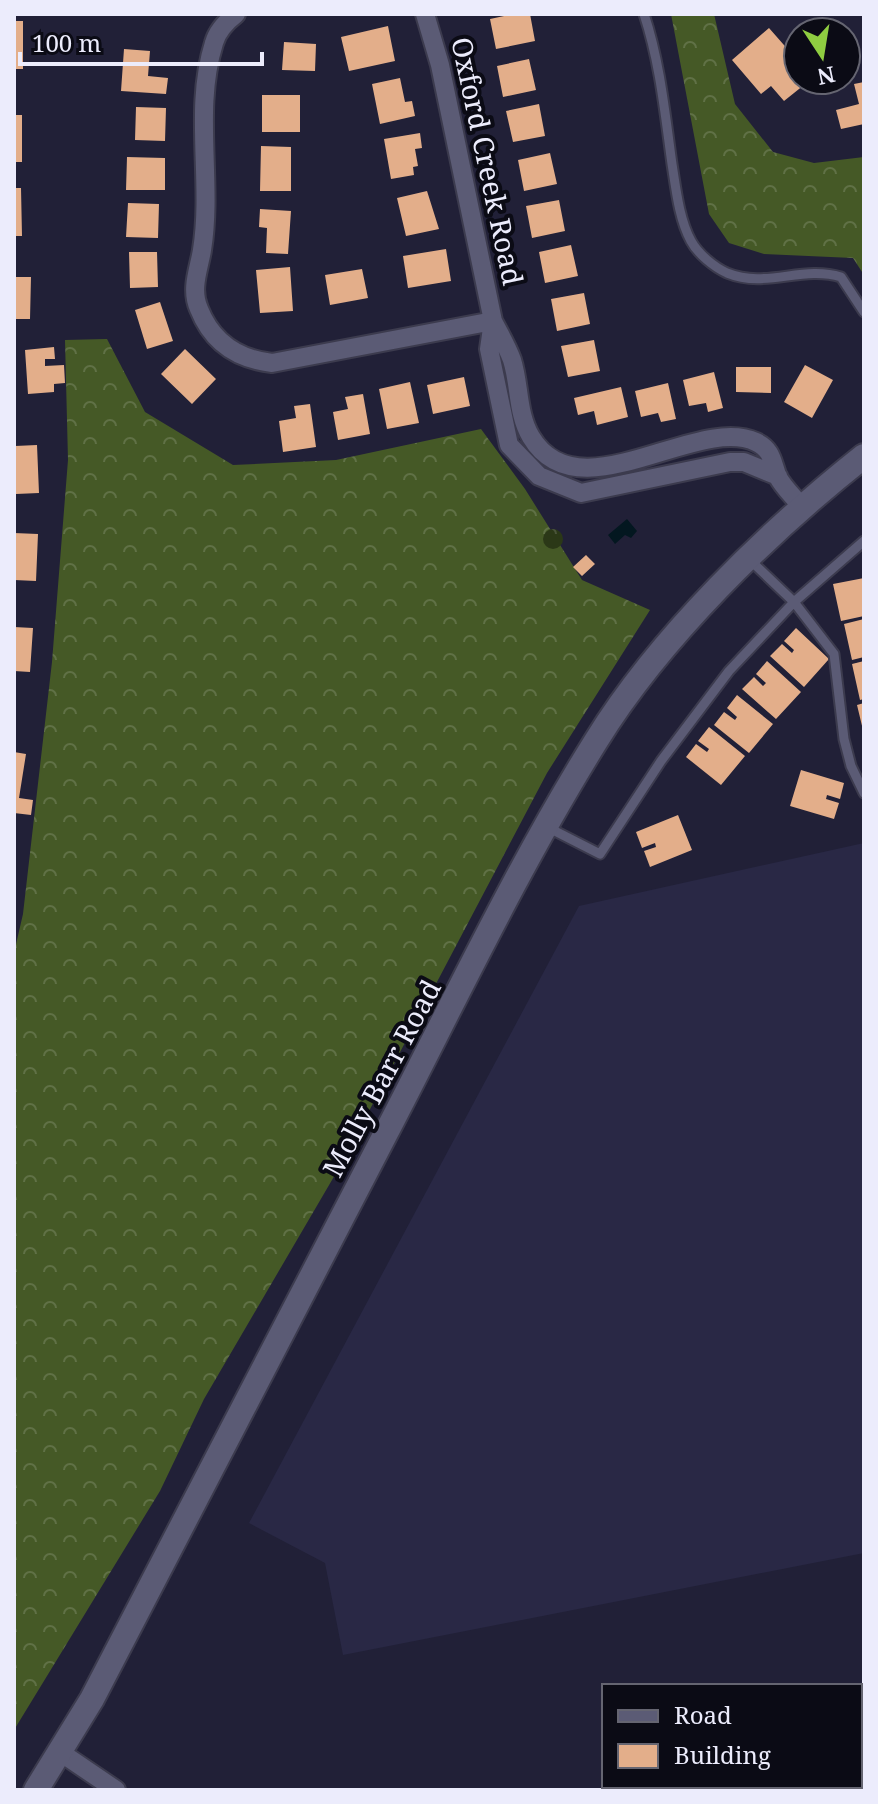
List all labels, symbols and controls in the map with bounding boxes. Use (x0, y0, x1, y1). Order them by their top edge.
scale bar (20, 16, 262, 66)
north arrow (782, 16, 862, 96)
text: 100 m (32, 26, 101, 59)
street label: Oxford Creek Road (443, 34, 533, 288)
text: N (815, 60, 838, 93)
street label: Molly Barr Road (313, 973, 449, 1183)
legend (602, 1684, 862, 1788)
text: Road (674, 1698, 732, 1731)
text: Building (674, 1738, 771, 1771)

